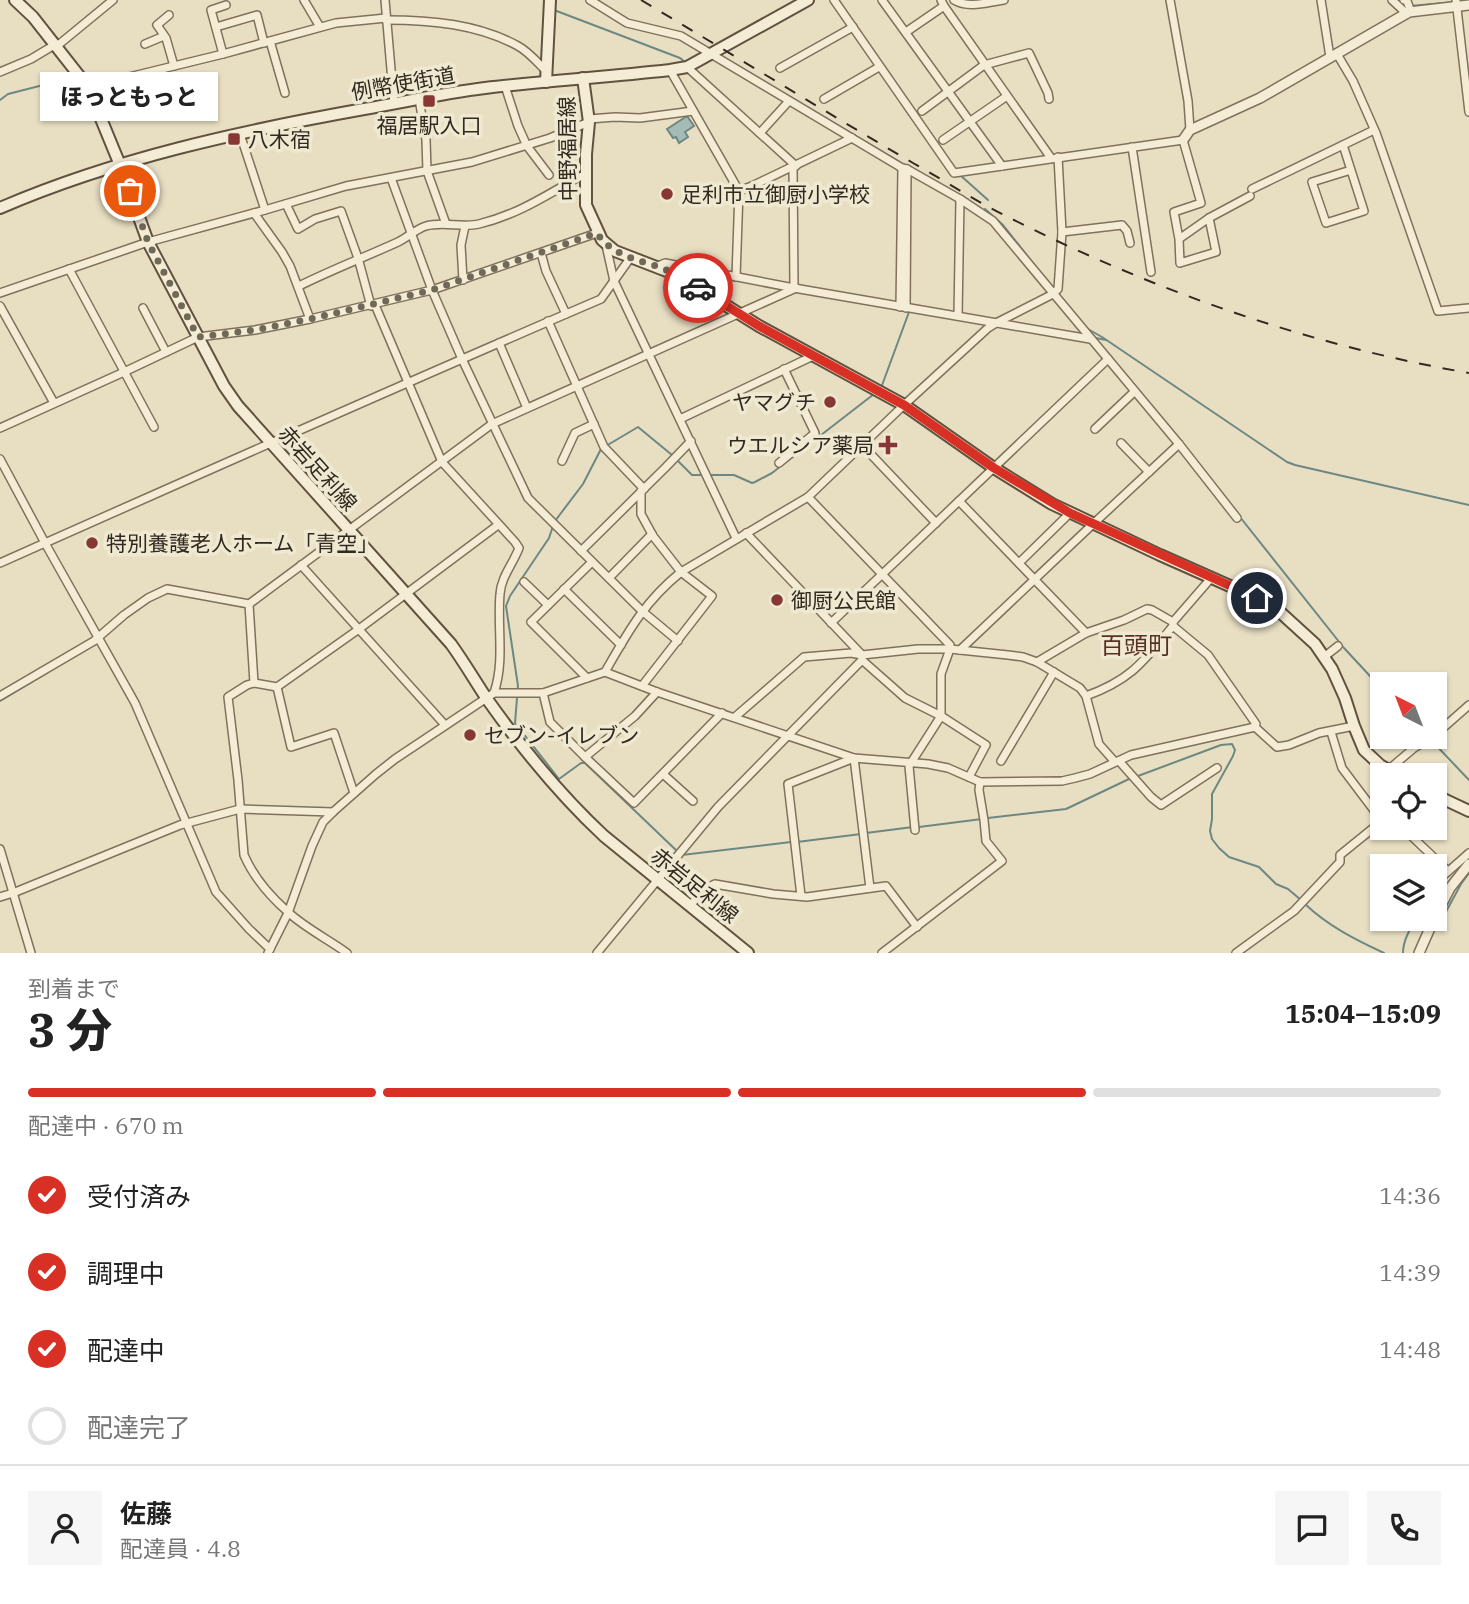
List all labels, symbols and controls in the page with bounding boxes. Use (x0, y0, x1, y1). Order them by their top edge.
street label: 例幣使街道 (349, 60, 457, 106)
callout: ほっともっと (41, 72, 219, 121)
text: ほっともっと (60, 81, 198, 111)
marker: 福居駅入口 (421, 93, 437, 109)
street label: 中野福居線 (552, 96, 582, 202)
place label: 福居駅入口 (377, 111, 482, 139)
place label: 八木宿 (248, 125, 311, 153)
marker: 八木宿 (226, 131, 242, 147)
pin (100, 161, 160, 221)
icon: bag (111, 172, 149, 210)
place label: 足利市立御厨小学校 (681, 180, 870, 208)
marker: 足利市立御厨小学校 (659, 186, 675, 202)
courier (663, 253, 733, 323)
icon: car (679, 269, 717, 307)
place label: ヤマグチ (732, 388, 816, 416)
marker: ヤマグチ (822, 394, 838, 410)
street label: 赤岩足利線 (272, 420, 364, 516)
place label: ウエルシア薬局 (727, 431, 874, 459)
marker: ウエルシア薬局 (880, 437, 896, 453)
place label: 特別養護老人ホーム「青空」 (106, 529, 378, 557)
marker: 特別養護老人ホーム「青空」 (84, 535, 100, 551)
pin (1227, 568, 1287, 628)
icon: home (1238, 579, 1276, 617)
place label: 御厨公民館 (791, 586, 896, 614)
marker: 御厨公民館 (769, 592, 785, 608)
district label: 百頭町 (1100, 629, 1172, 661)
north arrow (1370, 672, 1447, 749)
map controls (1370, 672, 1447, 931)
place label: セブン-イレブン (484, 721, 639, 749)
marker: セブン-イレブン (462, 727, 478, 743)
button: locate (1370, 763, 1447, 840)
street label: 赤岩足利線 (645, 841, 745, 929)
button: layers (1370, 854, 1447, 931)
text: 到着まで (28, 973, 120, 1003)
text: 15:04–15:09 (1285, 996, 1441, 1030)
text: 3 分 (28, 1000, 112, 1060)
text: 配達中 · 670 m (28, 1110, 184, 1140)
icon: check (28, 1176, 66, 1214)
text: 受付済み (87, 1179, 191, 1213)
text: 14:36 (1379, 1180, 1441, 1210)
icon: check (28, 1253, 66, 1291)
text: 調理中 (87, 1256, 165, 1290)
text: 14:39 (1379, 1257, 1441, 1287)
icon: check (28, 1330, 66, 1368)
text: 配達中 (87, 1333, 165, 1367)
text: 14:48 (1379, 1334, 1441, 1364)
text: 配達完了 (87, 1410, 191, 1444)
button: person (28, 1491, 102, 1565)
button: chat (1275, 1491, 1349, 1565)
button: phone (1367, 1491, 1441, 1565)
text: 佐藤 (120, 1496, 172, 1530)
text: 配達員 · 4.8 (120, 1533, 241, 1563)

